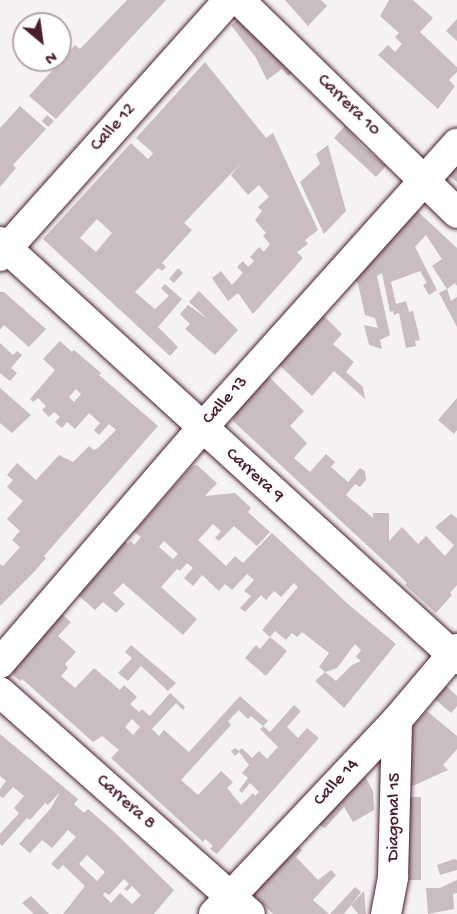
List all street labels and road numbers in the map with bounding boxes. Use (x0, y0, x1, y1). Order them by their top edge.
street label: Carrera 10 (312, 70, 384, 142)
street label: Calle 12 (87, 99, 141, 157)
street label: Calle 13 (199, 372, 253, 430)
street label: Carrera 9 (220, 444, 288, 508)
street label: Calle 14 (310, 755, 364, 811)
street label: Carrera 8 (91, 771, 159, 835)
street label: Diagonal 15 (383, 772, 407, 862)

